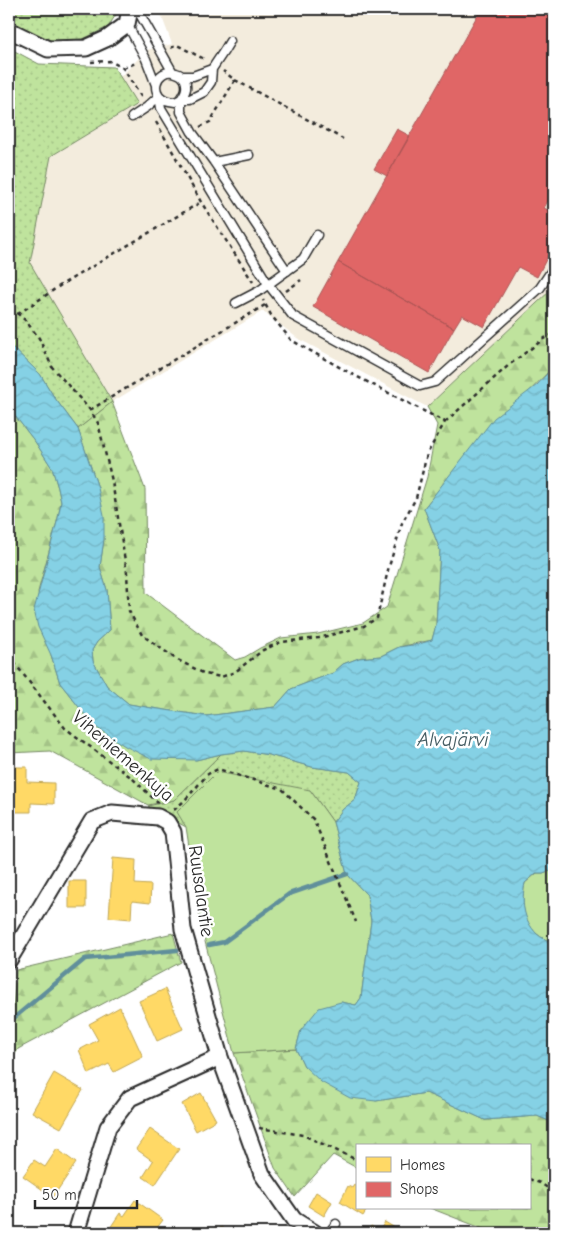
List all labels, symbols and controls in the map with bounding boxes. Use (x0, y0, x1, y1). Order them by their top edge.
street label: Viheniemenkuja (68, 706, 178, 806)
water label: Alvajärvi (417, 728, 489, 751)
street label: Ruusalantie (184, 844, 218, 938)
legend (356, 1144, 530, 1210)
text: Homes (400, 1156, 445, 1174)
scale bar (35, 1177, 138, 1209)
text: Shops (400, 1180, 438, 1198)
text: 50 m (42, 1186, 77, 1204)

